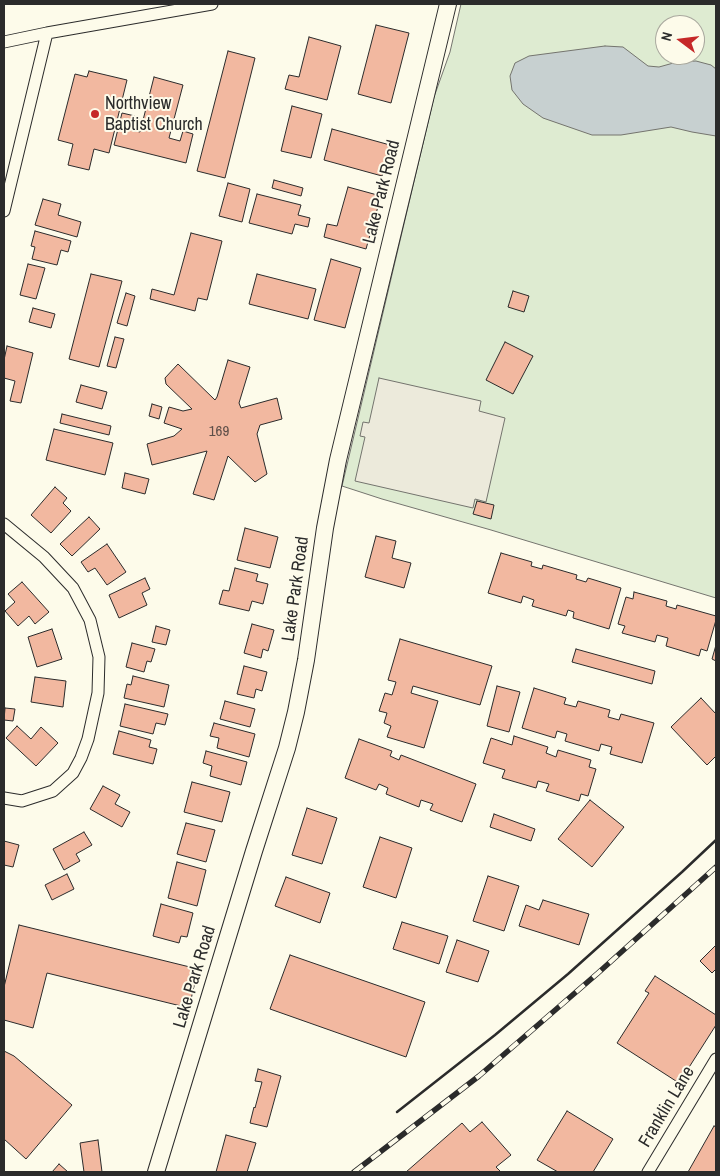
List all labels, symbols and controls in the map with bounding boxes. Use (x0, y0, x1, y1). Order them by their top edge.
north arrow (655, 15, 705, 65)
text: N (657, 30, 676, 43)
place label: Northview Baptist Church (105, 93, 203, 136)
marker: Northview Baptist Church (89, 108, 101, 120)
street label: Lake Park Road (359, 138, 405, 246)
house number: 169 (209, 423, 229, 441)
street label: Lake Park Road (278, 535, 314, 643)
street label: Lake Park Road (169, 923, 221, 1031)
street label: Franklin Lane (635, 1063, 699, 1151)

